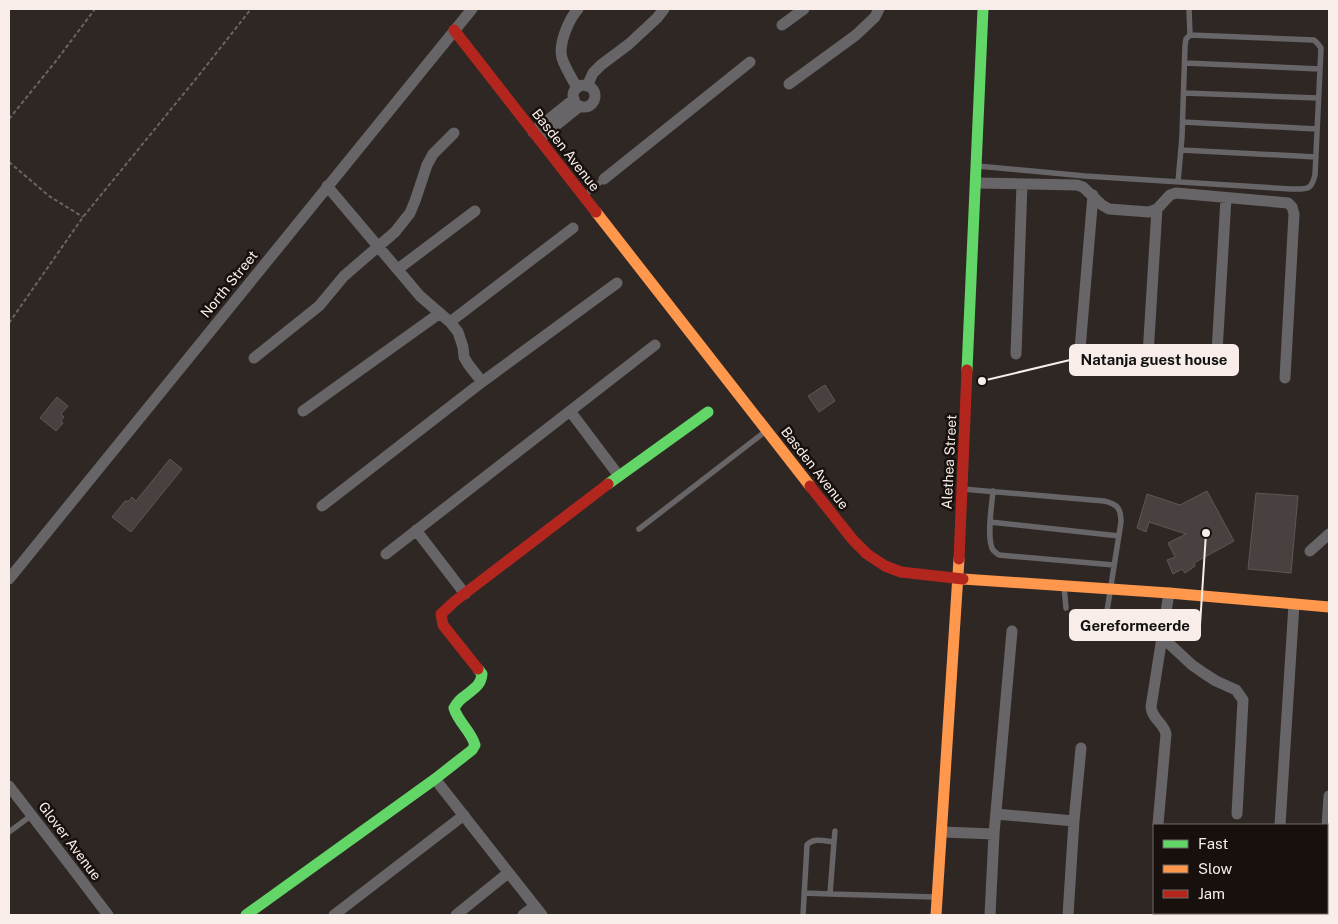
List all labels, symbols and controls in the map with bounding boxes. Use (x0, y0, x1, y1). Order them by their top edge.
street label: Basden Avenue (529, 106, 603, 194)
street label: North Street (197, 247, 261, 321)
callout: Natanja guest house (1070, 345, 1238, 375)
text: Natanja guest house (1080, 351, 1228, 368)
street label: Alethea Street (939, 414, 959, 510)
street label: Basden Avenue (778, 424, 852, 512)
callout: Gereformeerde (1070, 610, 1200, 640)
text: Gereformeerde (1080, 617, 1190, 634)
street label: Glover Avenue (35, 799, 105, 883)
legend (1153, 824, 1328, 914)
text: Fast (1198, 835, 1228, 852)
text: Slow (1198, 860, 1233, 877)
text: Jam (1198, 885, 1225, 902)

